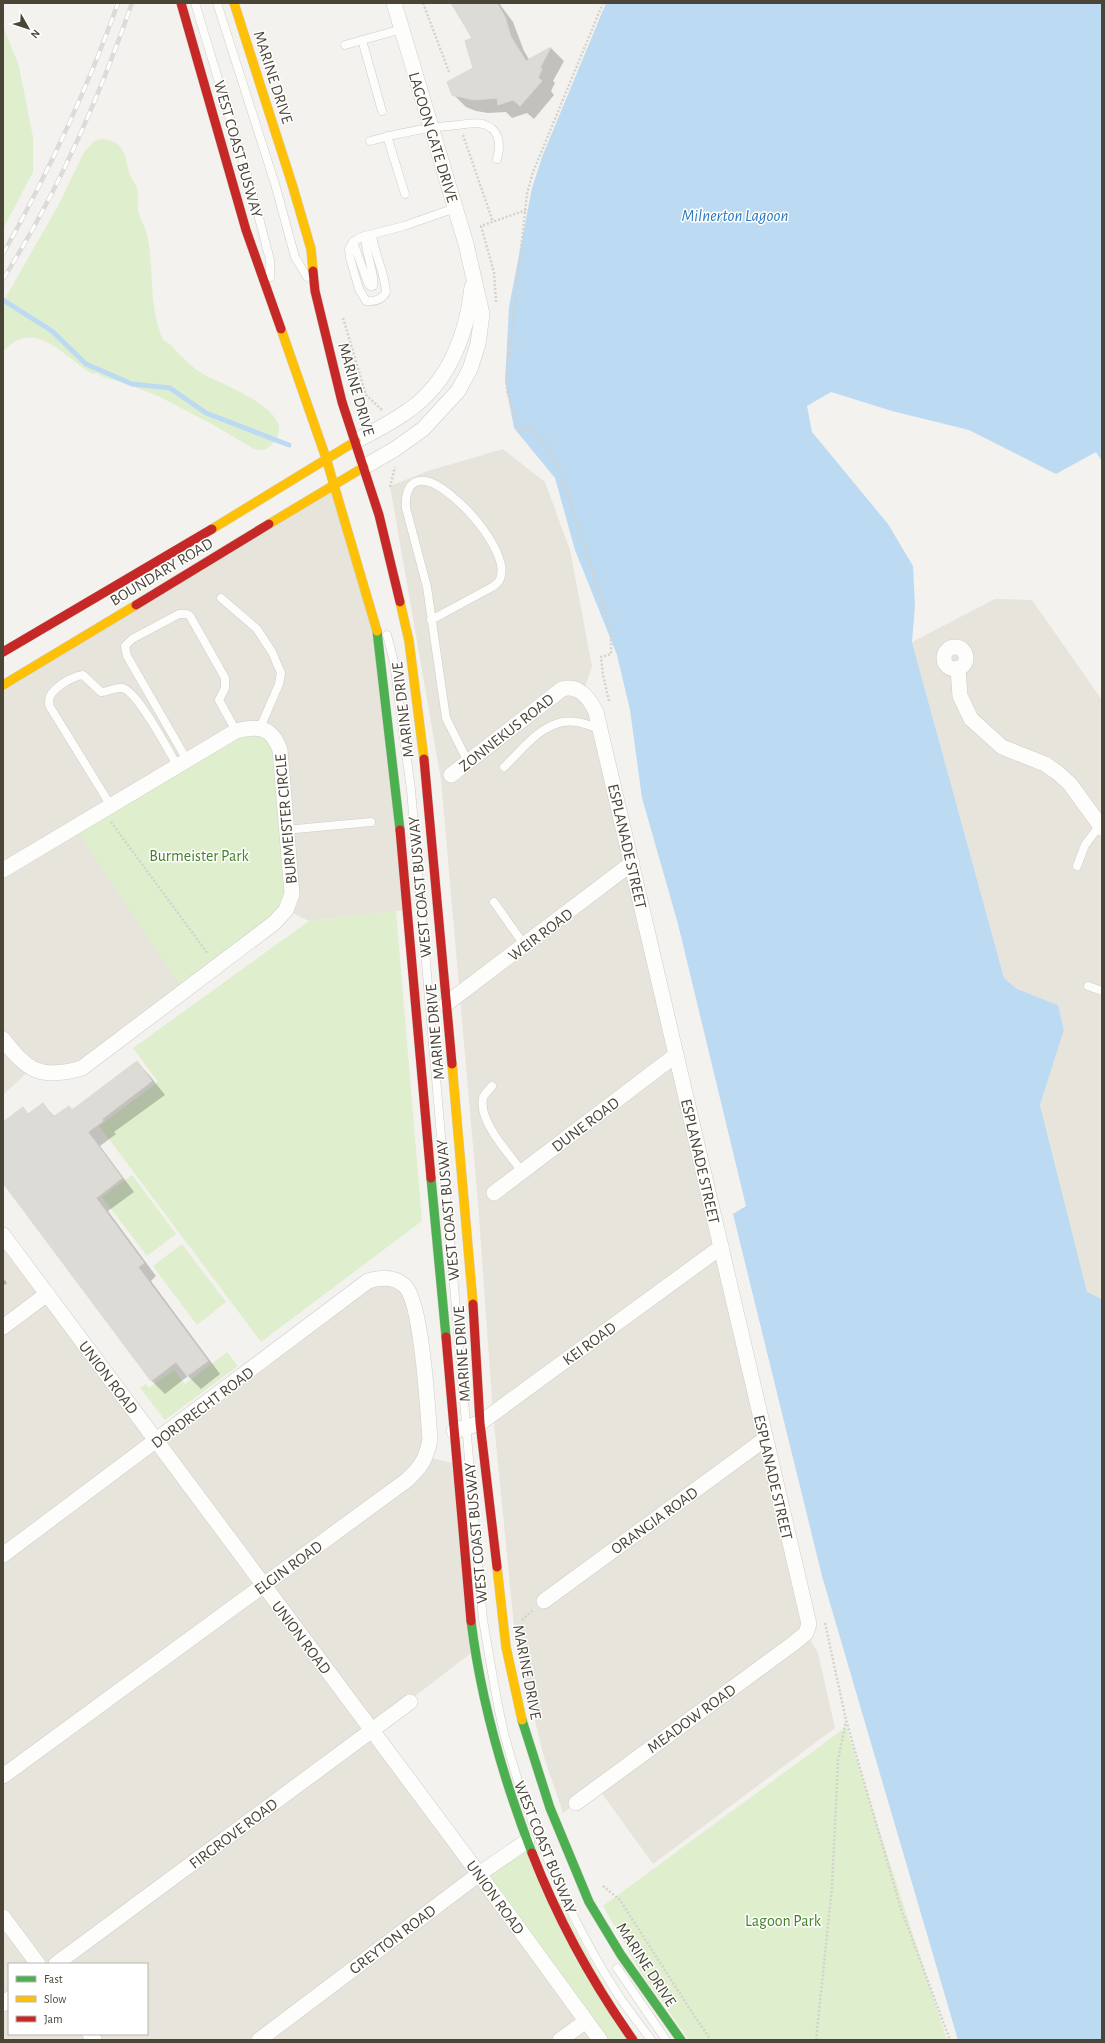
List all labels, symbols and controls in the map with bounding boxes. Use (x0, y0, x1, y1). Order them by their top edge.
north arrow (8, 8, 48, 48)
text: N (29, 28, 42, 40)
street label: MARINE DRIVE (251, 29, 296, 126)
street label: LAGOON GATE DRIVE (406, 70, 461, 205)
street label: WEST COAST BUSWAY (211, 79, 265, 220)
water label: Milnerton Lagoon (682, 207, 788, 224)
street label: MARINE DRIVE (335, 341, 377, 438)
street label: BOUNDARY ROAD (107, 535, 216, 609)
street label: MARINE DRIVE (389, 661, 417, 759)
street label: ZONNEKUS ROAD (456, 691, 557, 775)
street label: BURMEISTER CIRCLE (272, 753, 300, 885)
street label: ESPLANADE STREET (605, 782, 649, 910)
street label: WEST COAST BUSWAY (406, 815, 434, 958)
park label: Burmeister Park (149, 848, 249, 864)
street label: WEIR ROAD (505, 906, 576, 964)
street label: MARINE DRIVE (423, 983, 447, 1081)
street label: DUNE ROAD (549, 1094, 622, 1155)
street label: ESPLANADE STREET (678, 1097, 722, 1225)
street label: WEST COAST BUSWAY (434, 1138, 462, 1281)
street label: MARINE DRIVE (451, 1305, 473, 1403)
street label: KEI ROAD (560, 1319, 619, 1368)
street label: UNION ROAD (76, 1338, 141, 1417)
street label: DORDRECHT ROAD (148, 1364, 257, 1451)
street label: ESPLANADE STREET (751, 1413, 795, 1541)
street label: WEST COAST BUSWAY (462, 1461, 490, 1604)
street label: ORANGIA ROAD (608, 1484, 701, 1558)
street label: ELGIN ROAD (252, 1538, 325, 1598)
street label: UNION ROAD (269, 1598, 334, 1677)
street label: MARINE DRIVE (510, 1623, 544, 1721)
street label: MEADOW ROAD (644, 1681, 739, 1756)
street label: WEST COAST BUSWAY (511, 1779, 579, 1917)
street label: FIRGROVE ROAD (187, 1796, 281, 1872)
street label: UNION ROAD (463, 1858, 527, 1937)
street label: GREYTON ROAD (346, 1902, 439, 1977)
park label: Lagoon Park (745, 1913, 822, 1929)
street label: MARINE DRIVE (613, 1920, 679, 2010)
legend (8, 1963, 148, 2035)
text: Fast (44, 1973, 63, 1985)
text: Slow (44, 1993, 66, 2005)
text: Jam (44, 2013, 63, 2025)

